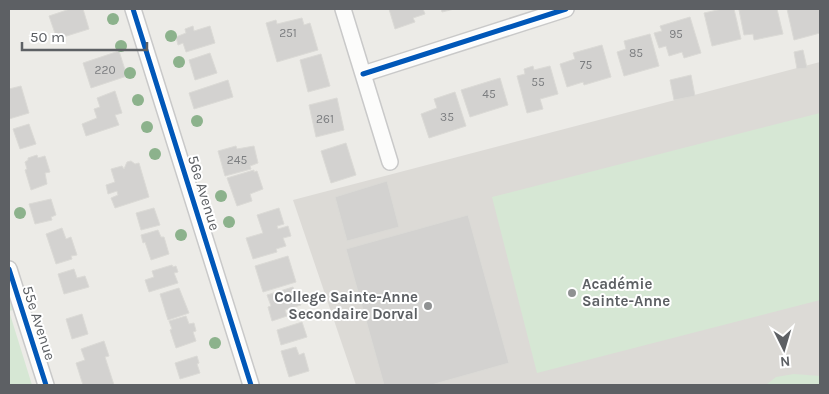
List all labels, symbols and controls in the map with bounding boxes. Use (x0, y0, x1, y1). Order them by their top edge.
scale bar (22, 20, 148, 52)
house number: 251 (279, 26, 297, 40)
house number: 95 (669, 27, 683, 41)
text: 50 m (30, 28, 65, 46)
house number: 85 (629, 46, 643, 60)
house number: 75 (580, 58, 592, 72)
house number: 220 (94, 63, 116, 77)
house number: 55 (531, 75, 545, 89)
house number: 45 (482, 87, 496, 101)
house number: 35 (440, 110, 454, 124)
house number: 261 (316, 112, 334, 126)
street label: 56e Avenue (184, 153, 224, 233)
house number: 245 (227, 153, 247, 167)
place label: Académie Sainte-Anne (582, 275, 670, 310)
street label: 55e Avenue (18, 283, 60, 363)
marker: Académie Sainte-Anne (566, 287, 578, 299)
place label: College Sainte-Anne Secondaire Dorval (274, 288, 418, 323)
marker: College Sainte-Anne Secondaire Dorval (422, 300, 434, 312)
north arrow (759, 324, 809, 374)
text: N (779, 353, 791, 370)

